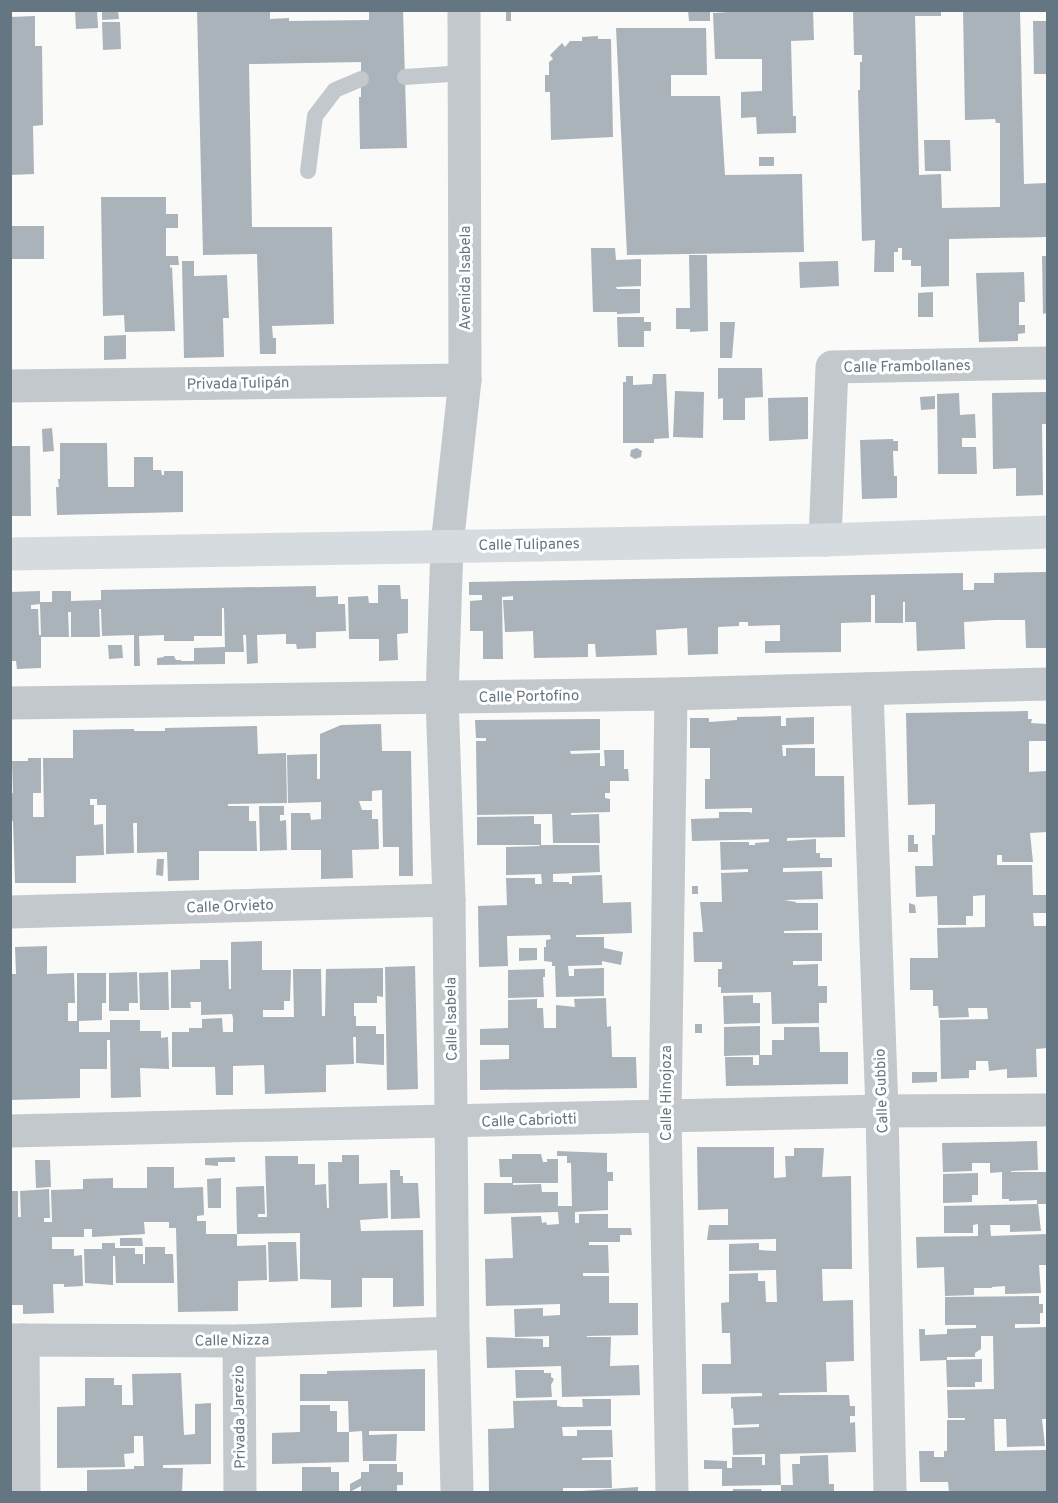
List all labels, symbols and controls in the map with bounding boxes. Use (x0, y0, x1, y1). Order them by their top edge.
street label: Avenida Isabela (457, 226, 476, 330)
street label: Calle Frambollanes (843, 357, 971, 378)
street label: Privada Tulipán (186, 374, 290, 395)
street label: Calle Tulipanes (478, 535, 580, 556)
street label: Calle Portofino (479, 687, 579, 708)
street label: Calle Orvieto (186, 896, 274, 919)
street label: Calle Isabela (442, 977, 463, 1061)
street label: Calle Hinojoza (658, 1045, 677, 1141)
street label: Calle Gubbio (872, 1048, 893, 1134)
street label: Calle Cabriotti (481, 1110, 577, 1133)
street label: Calle Nizza (195, 1331, 269, 1352)
street label: Privada Jarezio (230, 1365, 251, 1469)

